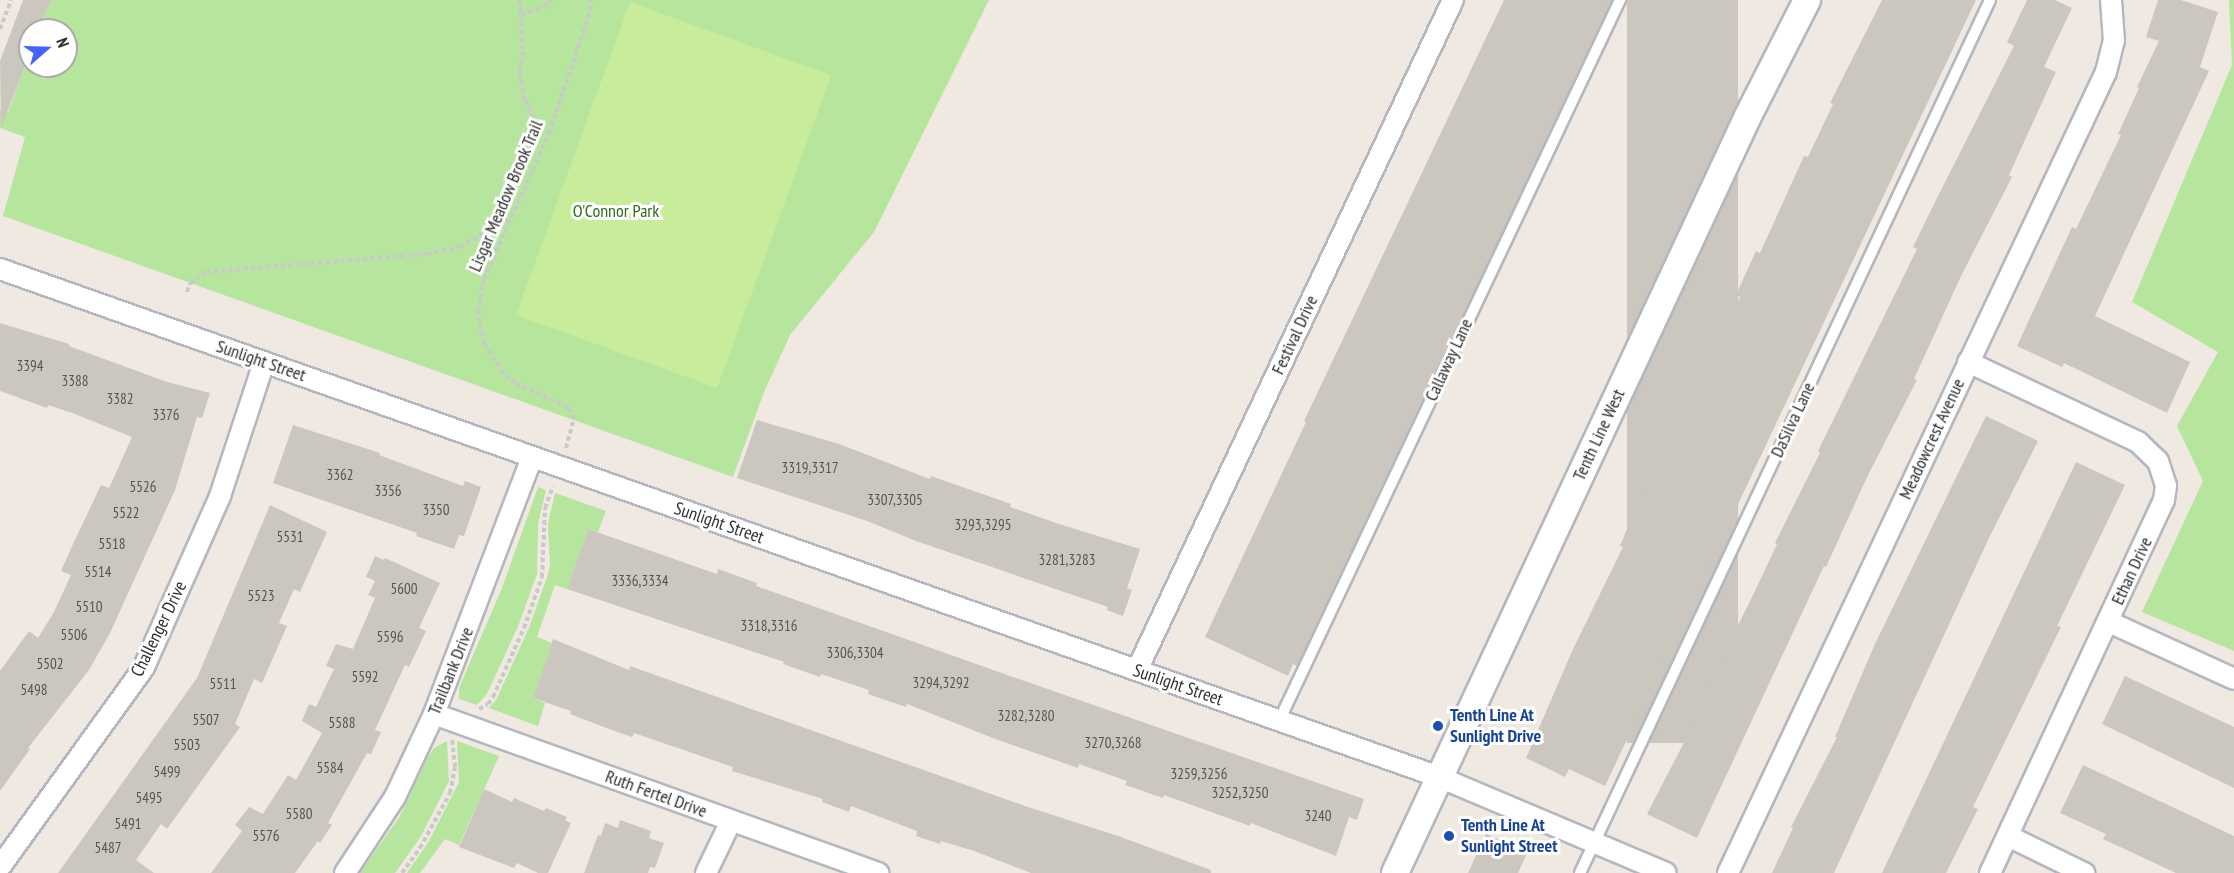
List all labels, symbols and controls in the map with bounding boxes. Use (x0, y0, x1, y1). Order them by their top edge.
north arrow (18, 18, 78, 78)
text: N (52, 35, 74, 50)
street label: Lisgar Meadow Brook Trail (464, 116, 548, 276)
park label: O'Connor Park (573, 200, 659, 222)
street label: Festival Drive (1267, 292, 1323, 378)
street label: Callaway Lane (1420, 315, 1478, 405)
street label: Sunlight Street (213, 336, 309, 386)
house number: 3394 (17, 357, 43, 375)
house number: 3388 (62, 372, 88, 390)
street label: Meadowcrest Avenue (1895, 375, 1969, 503)
street label: DaSilva Lane (1766, 379, 1820, 461)
street label: Tenth Line West (1568, 386, 1630, 484)
house number: 3382 (107, 390, 133, 408)
house number: 3376 (153, 406, 179, 424)
house number: 3319,3317 (782, 459, 838, 477)
house number: 3362 (327, 466, 353, 484)
house number: 5526 (130, 478, 156, 496)
house number: 3356 (375, 482, 401, 500)
house number: 3307,3305 (867, 491, 923, 509)
street label: Sunlight Street (671, 498, 767, 548)
house number: 3350 (423, 501, 449, 519)
house number: 5522 (113, 504, 139, 522)
house number: 3293,3295 (955, 516, 1011, 534)
house number: 5531 (277, 528, 303, 546)
street label: Ethan Drive (2107, 534, 2157, 608)
house number: 5518 (99, 535, 125, 553)
house number: 3281,3283 (1039, 551, 1095, 569)
house number: 5514 (85, 563, 111, 581)
house number: 3336,3334 (612, 572, 668, 590)
street label: Challenger Drive (127, 578, 191, 680)
house number: 5600 (391, 580, 417, 598)
house number: 5523 (248, 587, 274, 605)
house number: 5510 (76, 598, 102, 616)
house number: 3318,3316 (741, 617, 797, 635)
street label: Trailbank Drive (424, 624, 478, 718)
house number: 5506 (61, 626, 87, 644)
house number: 5596 (377, 628, 403, 646)
house number: 3306,3304 (827, 644, 883, 662)
house number: 5502 (37, 655, 63, 673)
street label: Sunlight Street (1130, 660, 1226, 710)
house number: 5592 (352, 668, 378, 686)
house number: 3294,3292 (913, 674, 969, 692)
house number: 5511 (210, 675, 236, 693)
house number: 5498 (21, 681, 47, 699)
place label: Tenth Line At Sunlight Drive (1450, 705, 1541, 748)
house number: 3282,3280 (998, 707, 1054, 725)
house number: 5507 (193, 711, 219, 729)
house number: 5588 (329, 714, 355, 732)
marker: Tenth Line At Sunlight Drive (1431, 719, 1445, 733)
house number: 3270,3268 (1085, 734, 1141, 752)
house number: 5503 (174, 736, 200, 754)
house number: 5584 (317, 759, 343, 777)
house number: 5499 (154, 763, 180, 781)
house number: 3259,3256 (1171, 765, 1227, 783)
street label: Ruth Fertel Drive (602, 766, 710, 822)
house number: 3252,3250 (1212, 784, 1268, 802)
house number: 5495 (136, 789, 162, 807)
house number: 5580 (286, 805, 312, 823)
house number: 3240 (1305, 807, 1331, 825)
house number: 5491 (115, 815, 141, 833)
place label: Tenth Line At Sunlight Street (1461, 815, 1557, 858)
house number: 5576 (253, 827, 279, 845)
marker: Tenth Line At Sunlight Street (1442, 829, 1456, 843)
house number: 5487 (95, 839, 121, 857)

